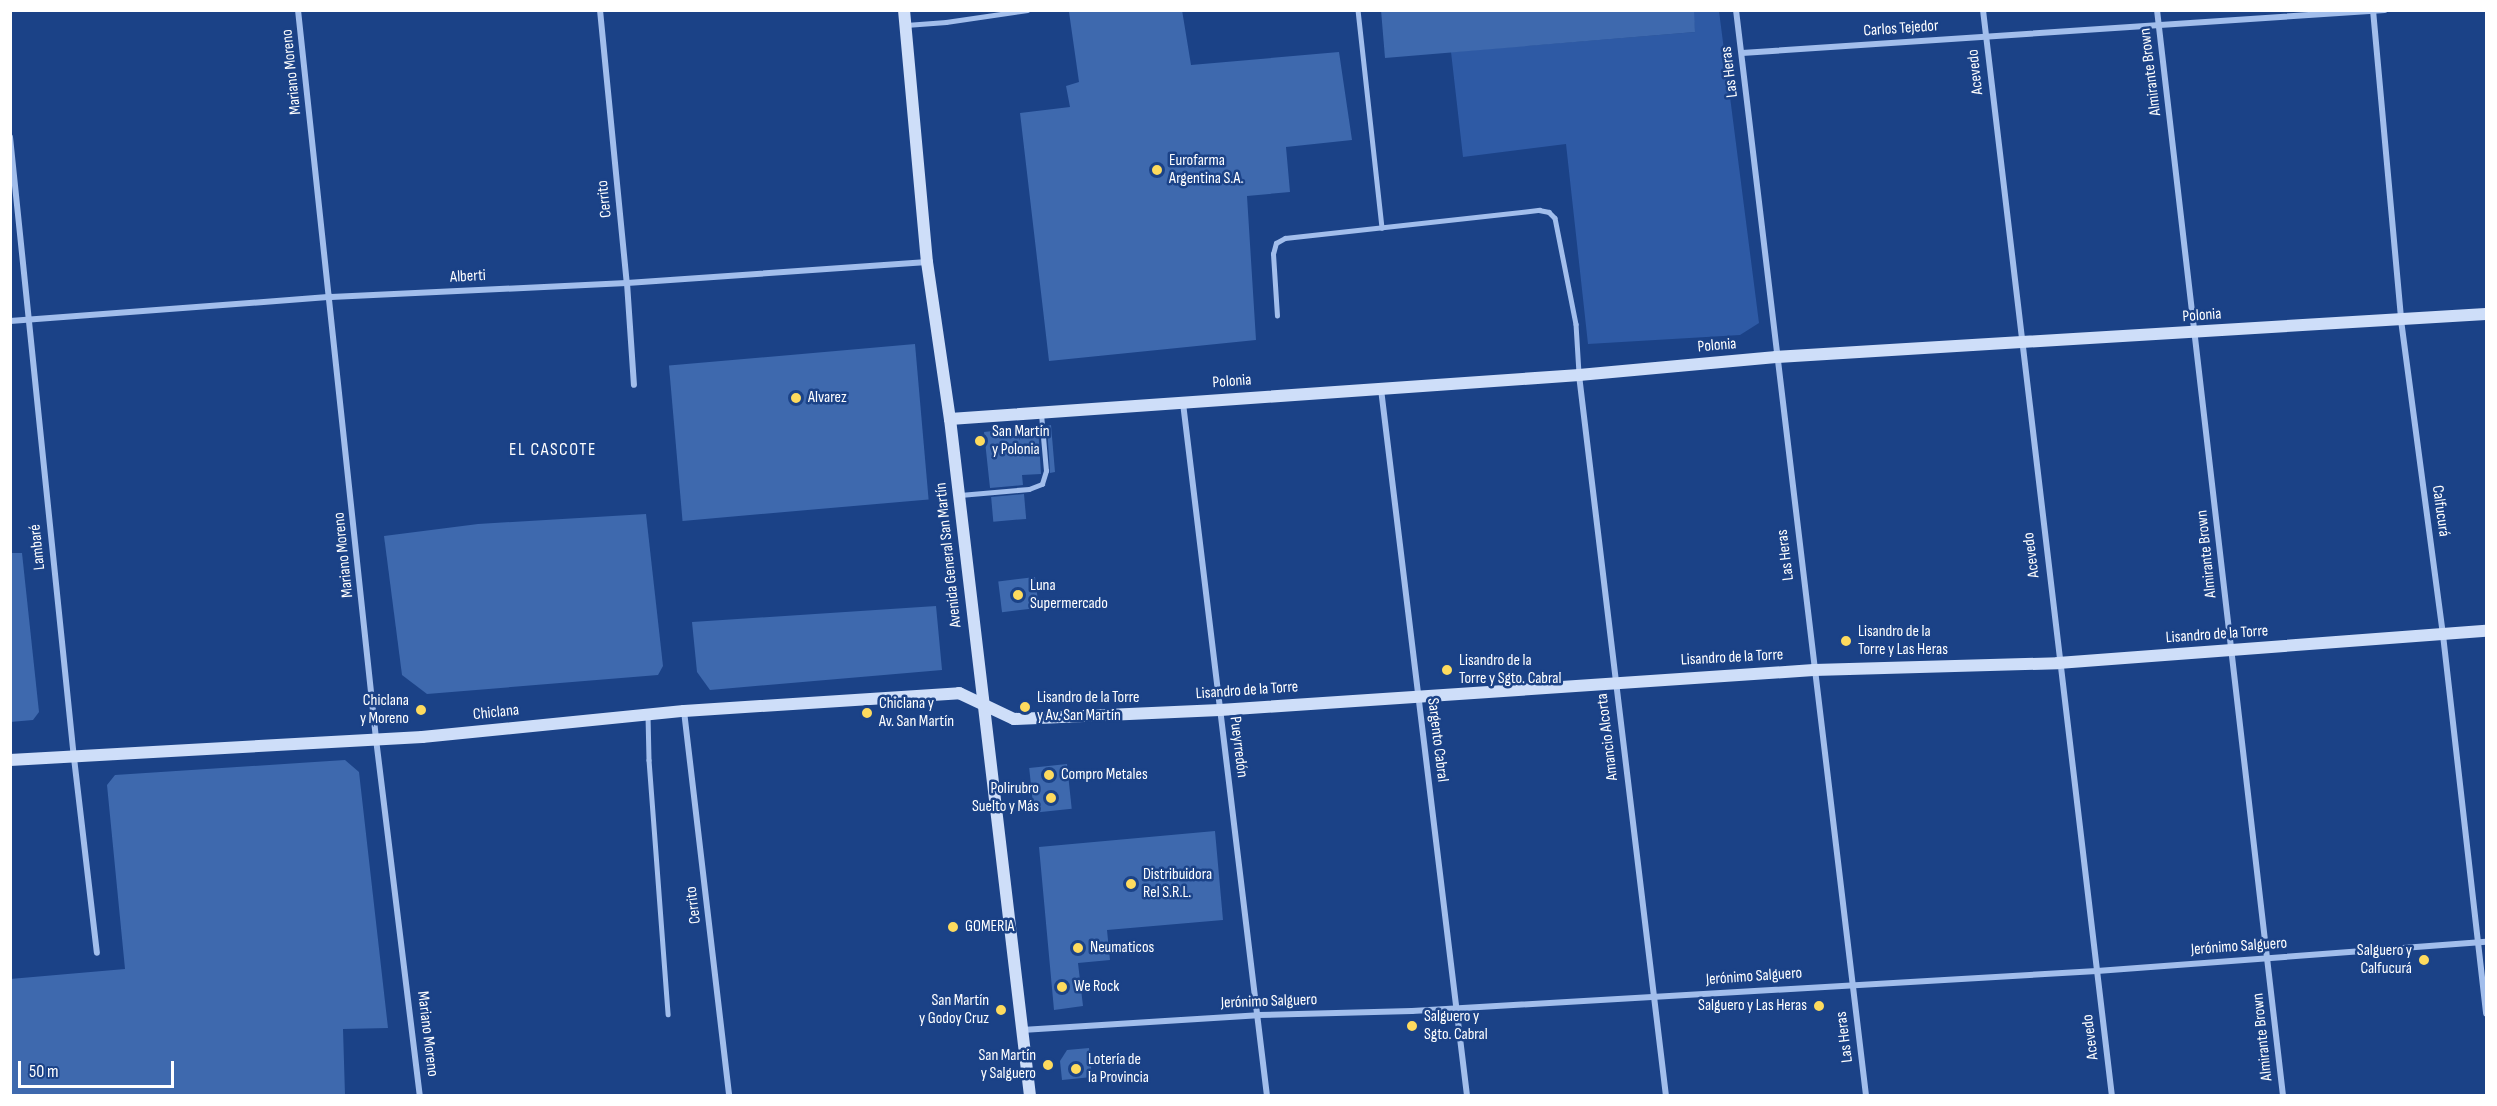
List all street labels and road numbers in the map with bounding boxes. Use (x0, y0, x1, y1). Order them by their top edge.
street label: Carlos Tejedor (1863, 17, 1939, 41)
street label: Almirante Brown (2136, 27, 2166, 117)
street label: Mariano Moreno (278, 28, 306, 116)
street label: Las Heras (1717, 45, 1743, 99)
street label: Acevedo (1964, 48, 1988, 96)
street label: Cerrito (593, 179, 617, 219)
street label: Alberti (450, 266, 486, 288)
street label: Polonia (2182, 305, 2222, 327)
street label: Polonia (1697, 335, 1737, 357)
street label: Polonia (1212, 371, 1252, 393)
street label: Avenida General San Martín (932, 482, 966, 628)
street label: Calfucurá (2427, 484, 2453, 538)
street label: Almirante Brown (2193, 509, 2221, 599)
street label: Mariano Moreno (330, 511, 358, 599)
street label: Lambaré (26, 523, 50, 571)
street label: Las Heras (1773, 528, 1799, 582)
street label: Acevedo (2020, 531, 2044, 579)
street label: Lisandro de la Torre (2165, 622, 2269, 648)
street label: Lisandro de la Torre (1680, 646, 1784, 670)
street label: Lisandro de la Torre (1195, 678, 1299, 704)
street label: Amancio Alcorta (1593, 692, 1623, 782)
street label: Sargento Cabral (1422, 697, 1452, 783)
street label: Chiclana (472, 701, 520, 725)
street label: Pueyrredón (1225, 715, 1251, 779)
street label: Cerrito (682, 885, 706, 925)
street label: Jerónimo Salguero (2190, 934, 2288, 960)
street label: Jerónimo Salguero (1705, 964, 1803, 990)
street label: Mariano Moreno (412, 990, 442, 1078)
street label: Jerónimo Salguero (1220, 991, 1318, 1013)
street label: Almirante Brown (2249, 992, 2277, 1082)
street label: Las Heras (1832, 1010, 1858, 1064)
street label: Acevedo (2079, 1013, 2103, 1061)

